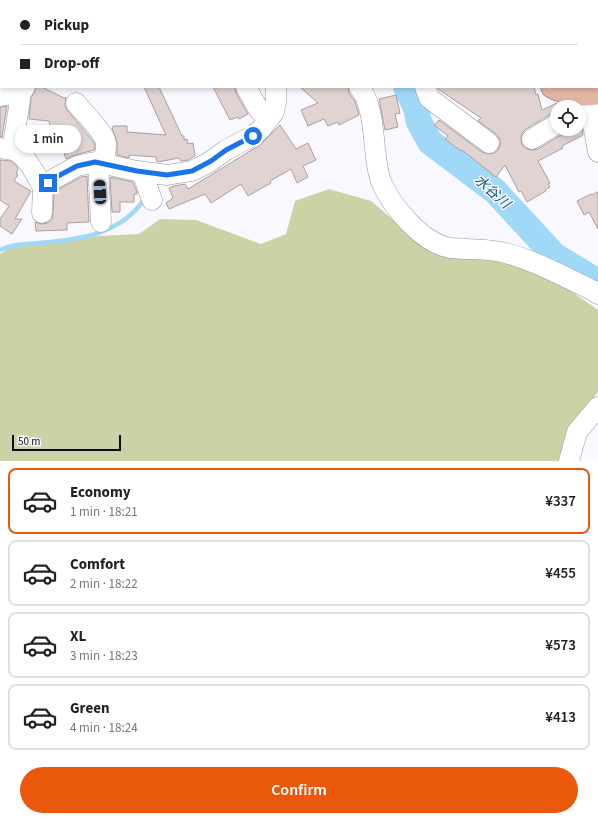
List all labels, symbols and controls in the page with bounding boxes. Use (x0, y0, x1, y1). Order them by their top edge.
text: Pickup (44, 15, 89, 36)
text: Drop-off (44, 53, 99, 74)
map controls (550, 100, 586, 136)
button: locate (550, 100, 586, 136)
callout: 1 min (15, 125, 81, 153)
route start (244, 127, 262, 145)
text: 1 min (33, 130, 63, 148)
water label: 水谷川 (470, 171, 516, 215)
route end (39, 174, 57, 192)
car (93, 180, 107, 204)
scale bar (12, 433, 121, 452)
text: 50 m (18, 434, 40, 449)
text: Economy (70, 482, 131, 503)
icon: car (22, 483, 58, 519)
text: ¥337 (545, 491, 576, 512)
text: 1 min · 18:21 (70, 503, 138, 521)
text: Comfort (70, 554, 125, 575)
icon: car (22, 555, 58, 591)
text: ¥455 (545, 563, 576, 584)
text: 2 min · 18:22 (70, 575, 138, 593)
text: XL (70, 626, 86, 647)
icon: car (22, 627, 58, 663)
text: ¥573 (545, 635, 576, 656)
text: 3 min · 18:23 (70, 647, 138, 665)
text: Green (70, 698, 110, 719)
icon: car (22, 699, 58, 735)
text: ¥413 (545, 707, 576, 728)
text: 4 min · 18:24 (70, 719, 138, 737)
button: Confirm (20, 767, 578, 813)

